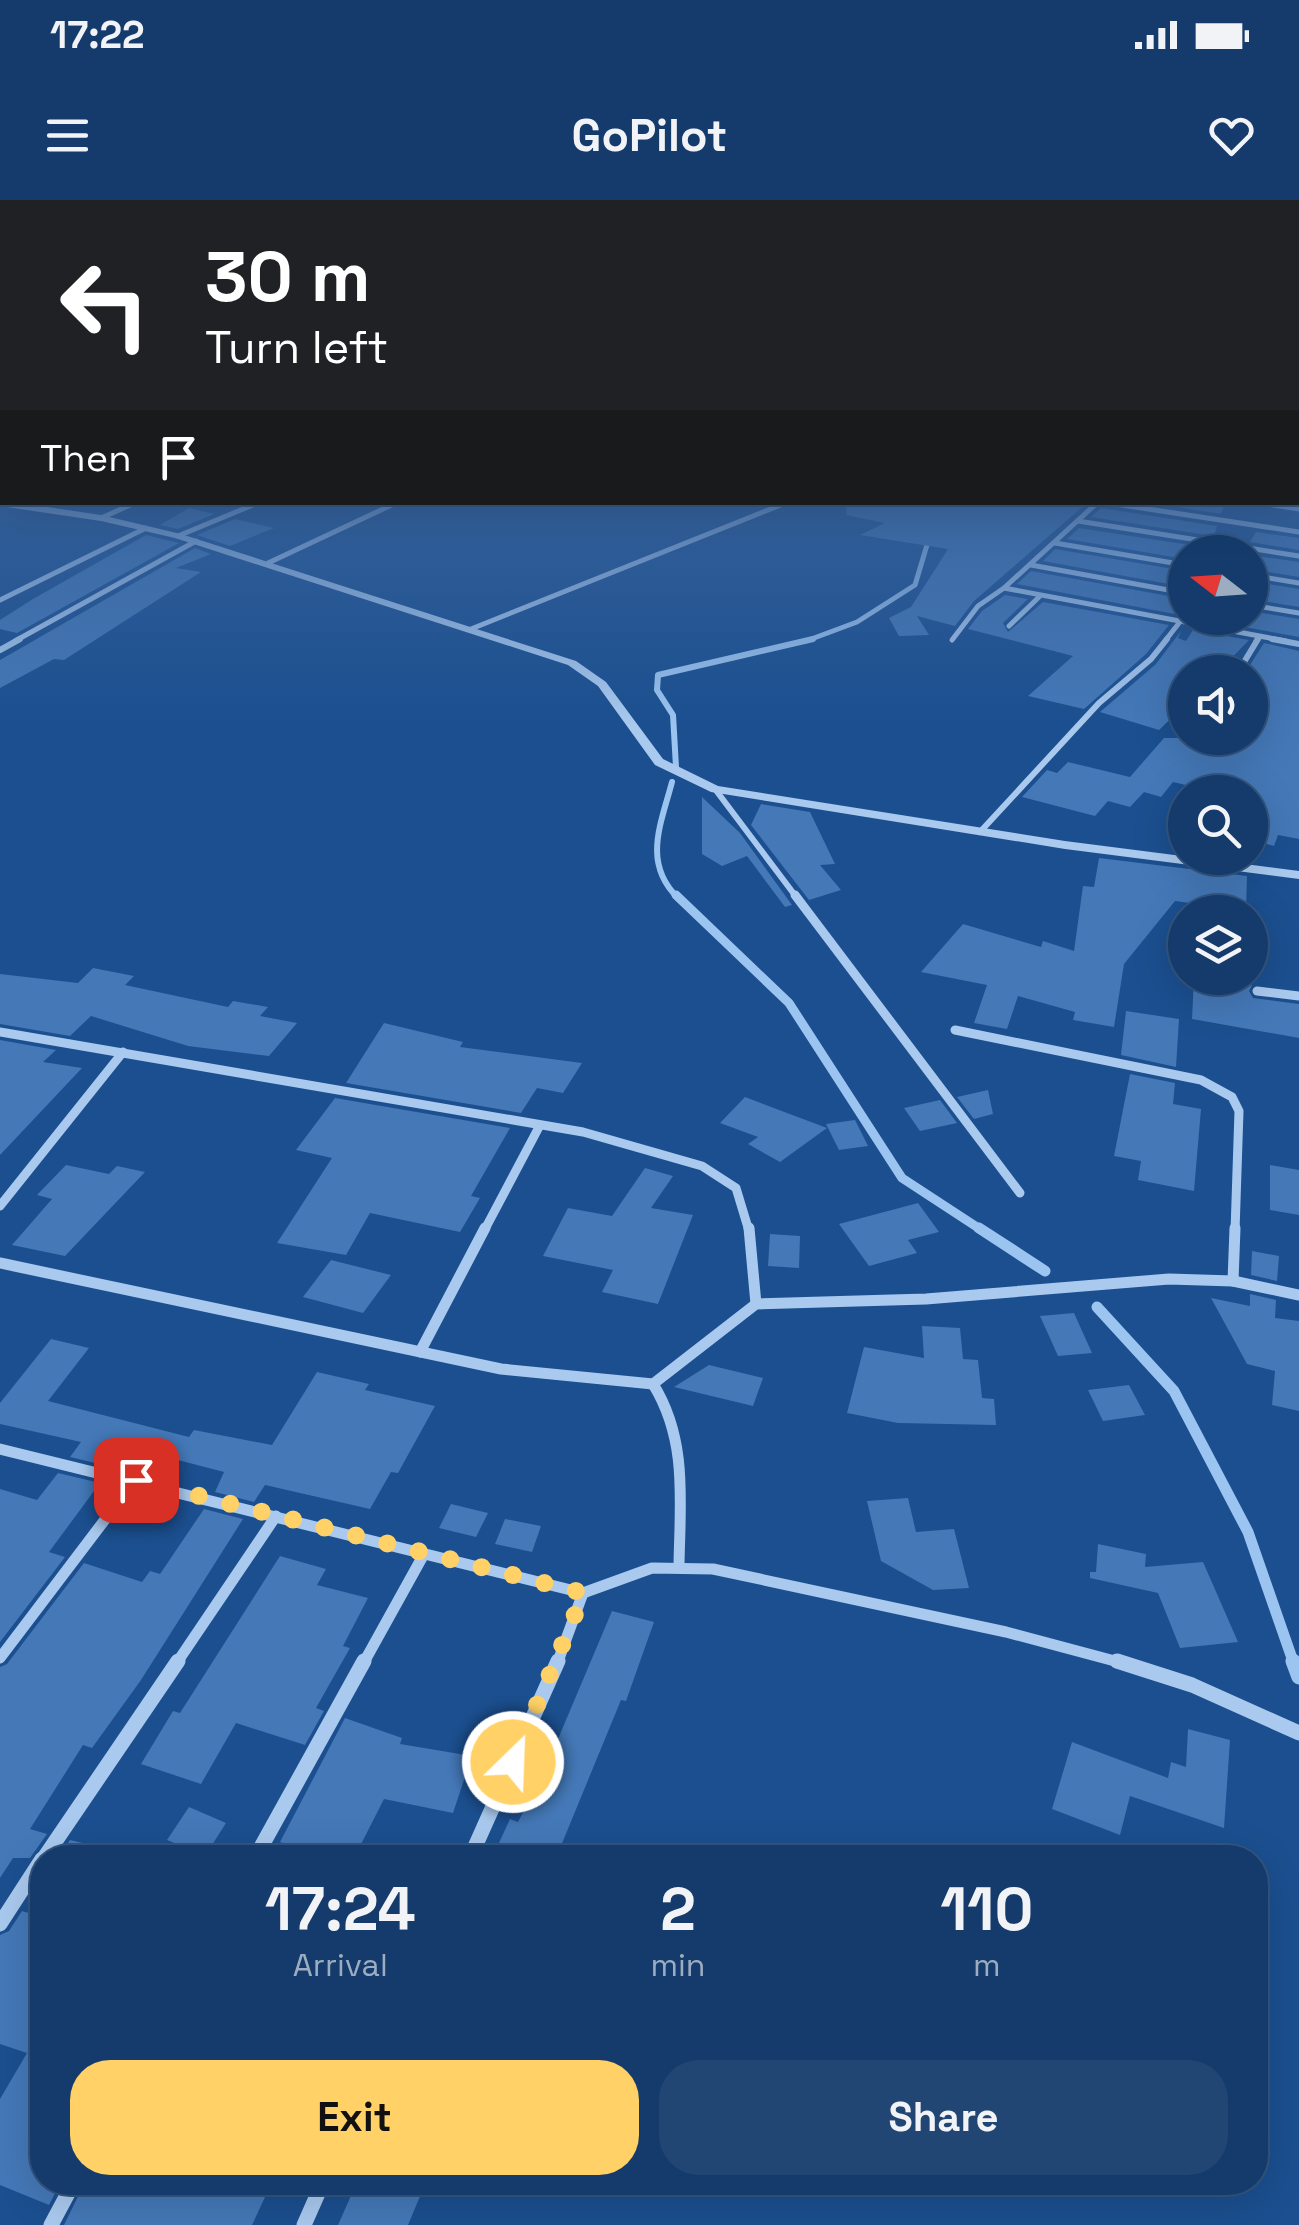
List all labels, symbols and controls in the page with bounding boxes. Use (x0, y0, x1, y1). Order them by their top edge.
text: 17:22 (50, 11, 145, 59)
text: GoPilot (572, 107, 727, 164)
icon: menu (40, 108, 95, 163)
icon: heart (1204, 108, 1259, 163)
text: 30 m (205, 232, 370, 321)
icon: left (40, 240, 170, 370)
text: Turn left (205, 319, 388, 376)
icon: arrive (151, 430, 206, 485)
text: Then (40, 434, 131, 482)
north arrow (1168, 535, 1268, 635)
map controls (1168, 535, 1268, 995)
button: sound (1168, 655, 1268, 755)
button: search (1168, 775, 1268, 875)
button: layers (1168, 895, 1268, 995)
pin (94, 1438, 179, 1523)
icon: arrive (109, 1453, 164, 1508)
position arrow (461, 1710, 565, 1814)
text: 17:24 (265, 1871, 416, 1948)
text: 2 (660, 1871, 696, 1948)
text: 110 (940, 1871, 1033, 1948)
text: Arrival (293, 1945, 388, 1985)
text: min (650, 1945, 705, 1985)
text: m (973, 1945, 1000, 1985)
button: Exit (70, 2060, 639, 2175)
button: Share (659, 2060, 1228, 2175)

